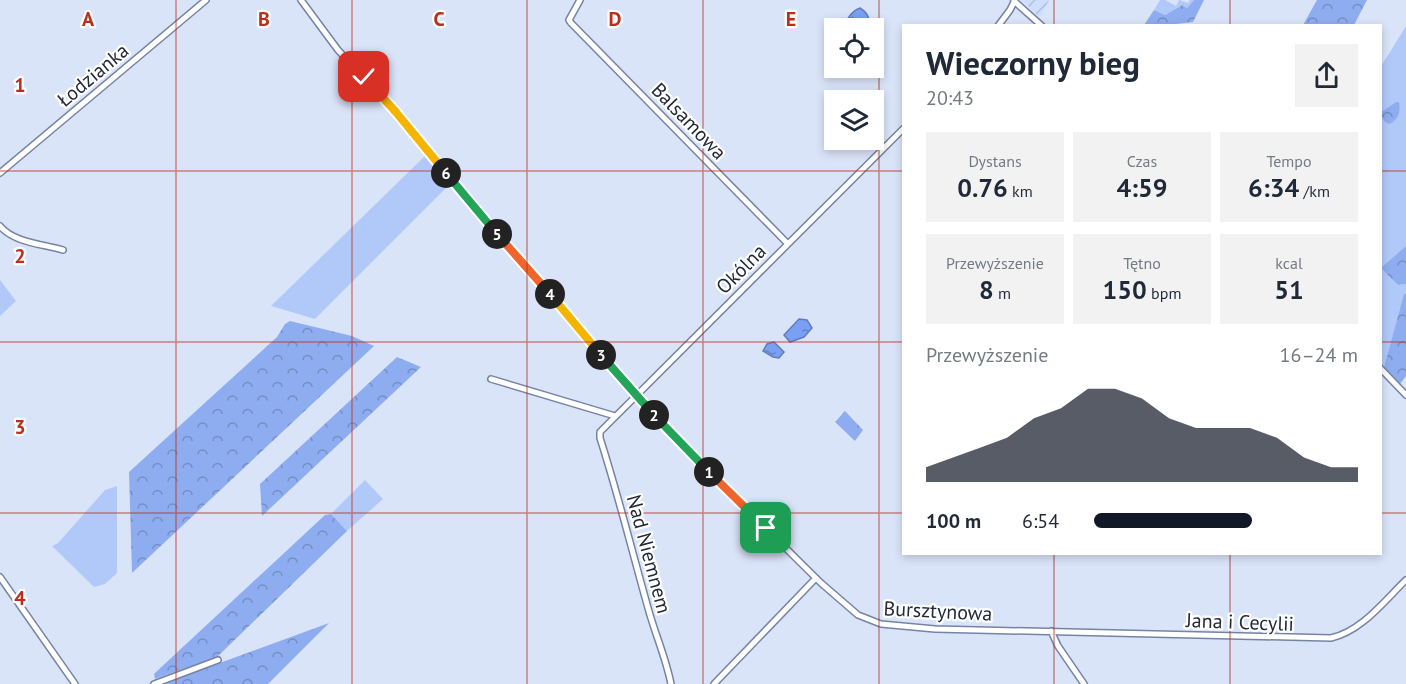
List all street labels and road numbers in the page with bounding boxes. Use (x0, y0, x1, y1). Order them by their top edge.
street label: Łodzianka (52, 38, 134, 112)
street label: Balsamowa (646, 77, 732, 165)
street label: Okólna (710, 238, 772, 300)
street label: Nad Niemnem (621, 492, 677, 616)
street label: Bursztynowa (883, 595, 993, 627)
street label: Jana i Cecylii (1185, 607, 1294, 637)

